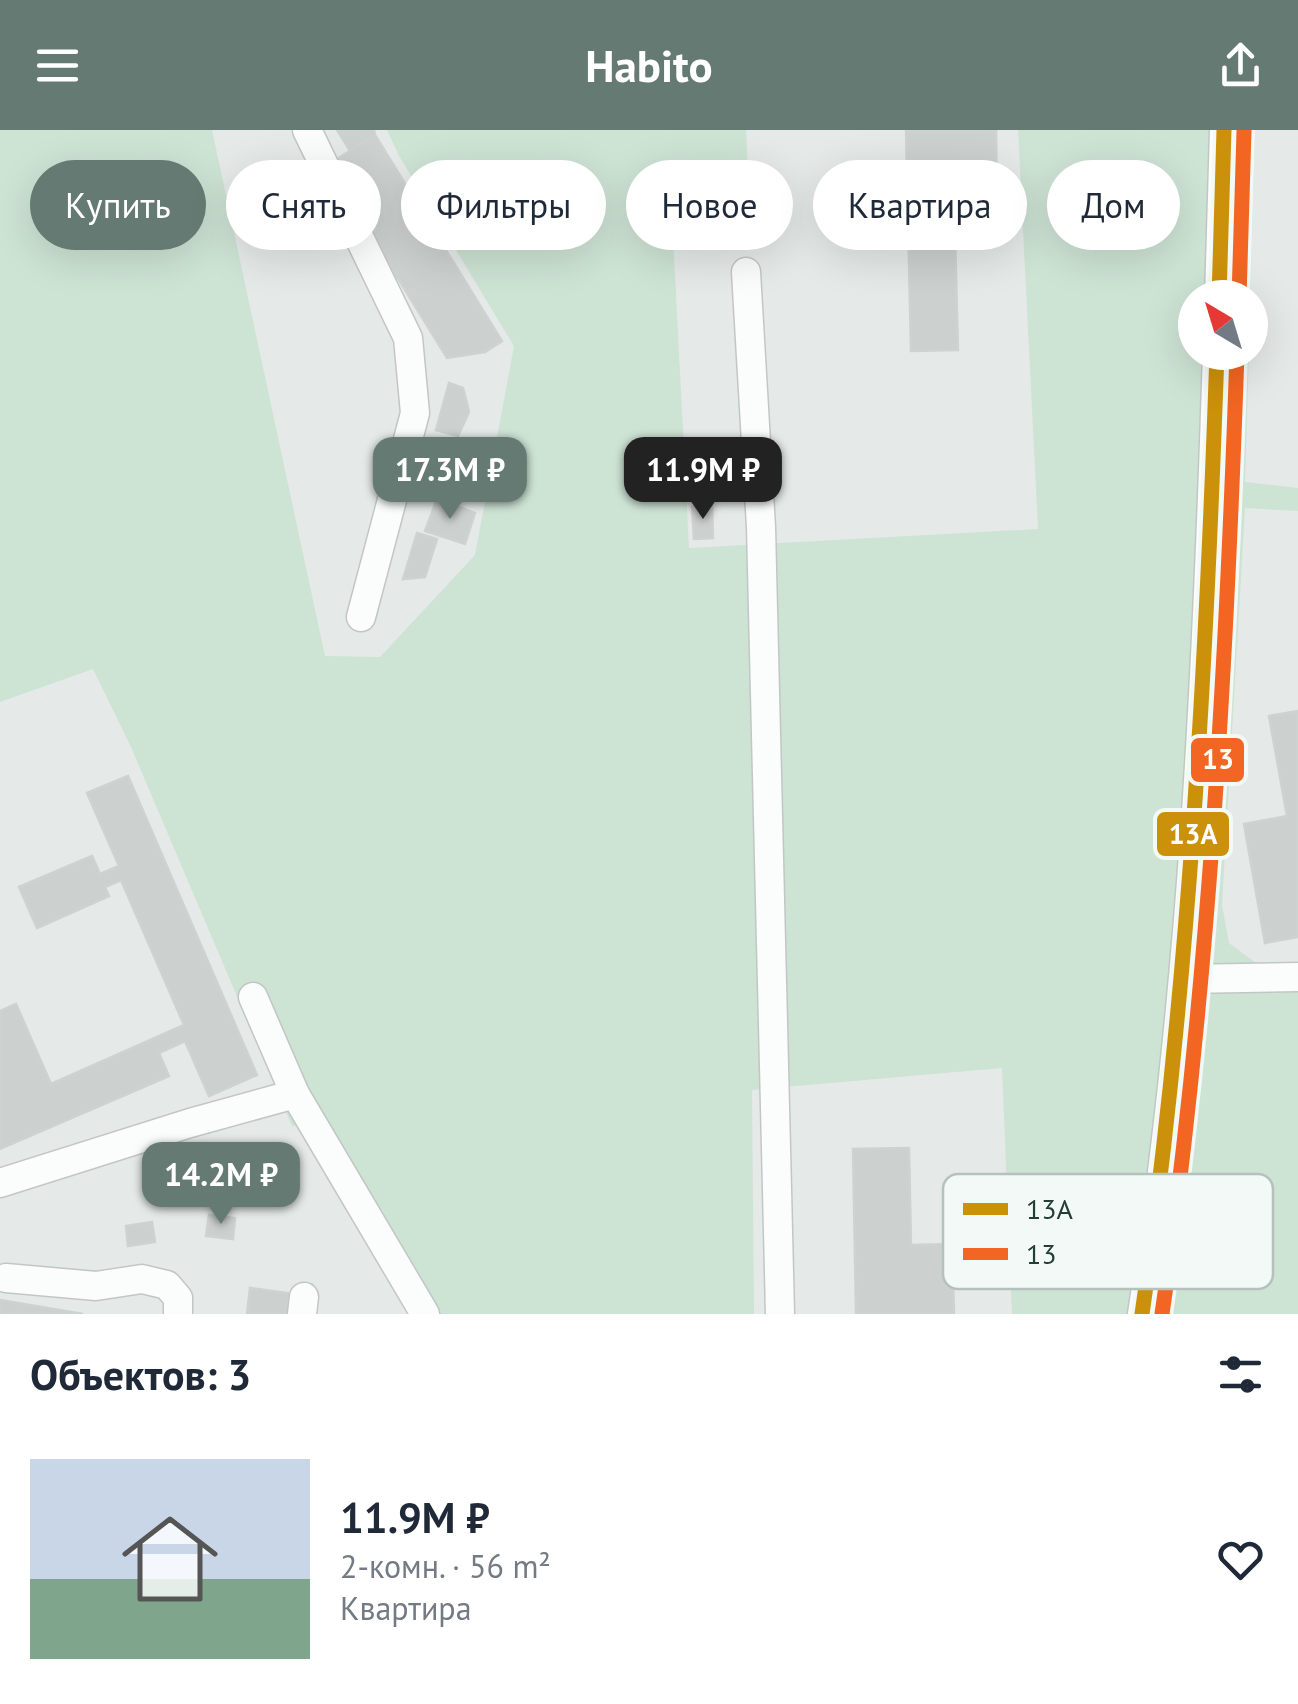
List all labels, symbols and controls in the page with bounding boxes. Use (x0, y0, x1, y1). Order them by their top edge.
text: Habito (585, 36, 713, 94)
icon: menu (30, 38, 85, 93)
icon: share (1213, 38, 1268, 93)
chip: Купить (30, 160, 206, 250)
chip: Снять (226, 160, 381, 250)
chip: Фильтры (401, 160, 606, 250)
chip: Новое (626, 160, 793, 250)
chip: Квартира (813, 160, 1027, 250)
chip: Дом (1047, 160, 1180, 250)
north arrow (1178, 280, 1268, 370)
map controls (1178, 280, 1268, 370)
pin: 17.3M ₽ (358, 437, 542, 522)
pin: 11.9M ₽ (611, 437, 795, 522)
text: 17.3M ₽ (395, 448, 505, 490)
text: 11.9M ₽ (646, 448, 760, 490)
line badge: 13 (1189, 736, 1246, 784)
text: 13 (1202, 740, 1234, 777)
line badge: 13А (1155, 810, 1231, 858)
text: 13А (1169, 815, 1217, 852)
pin: 14.2M ₽ (129, 1142, 313, 1227)
text: 14.2M ₽ (164, 1153, 278, 1195)
legend (943, 1174, 1273, 1289)
text: 13А (1026, 1190, 1074, 1227)
text: 13 (1026, 1235, 1057, 1272)
text: Объектов: 3 (30, 1347, 251, 1402)
icon: filters (1213, 1347, 1268, 1402)
text: 11.9M ₽ (340, 1490, 490, 1545)
icon: home (110, 1499, 230, 1619)
icon: heart (1213, 1532, 1268, 1587)
text: 2-комн. · 56 m² (340, 1545, 551, 1587)
text: Квартира (340, 1587, 472, 1629)

